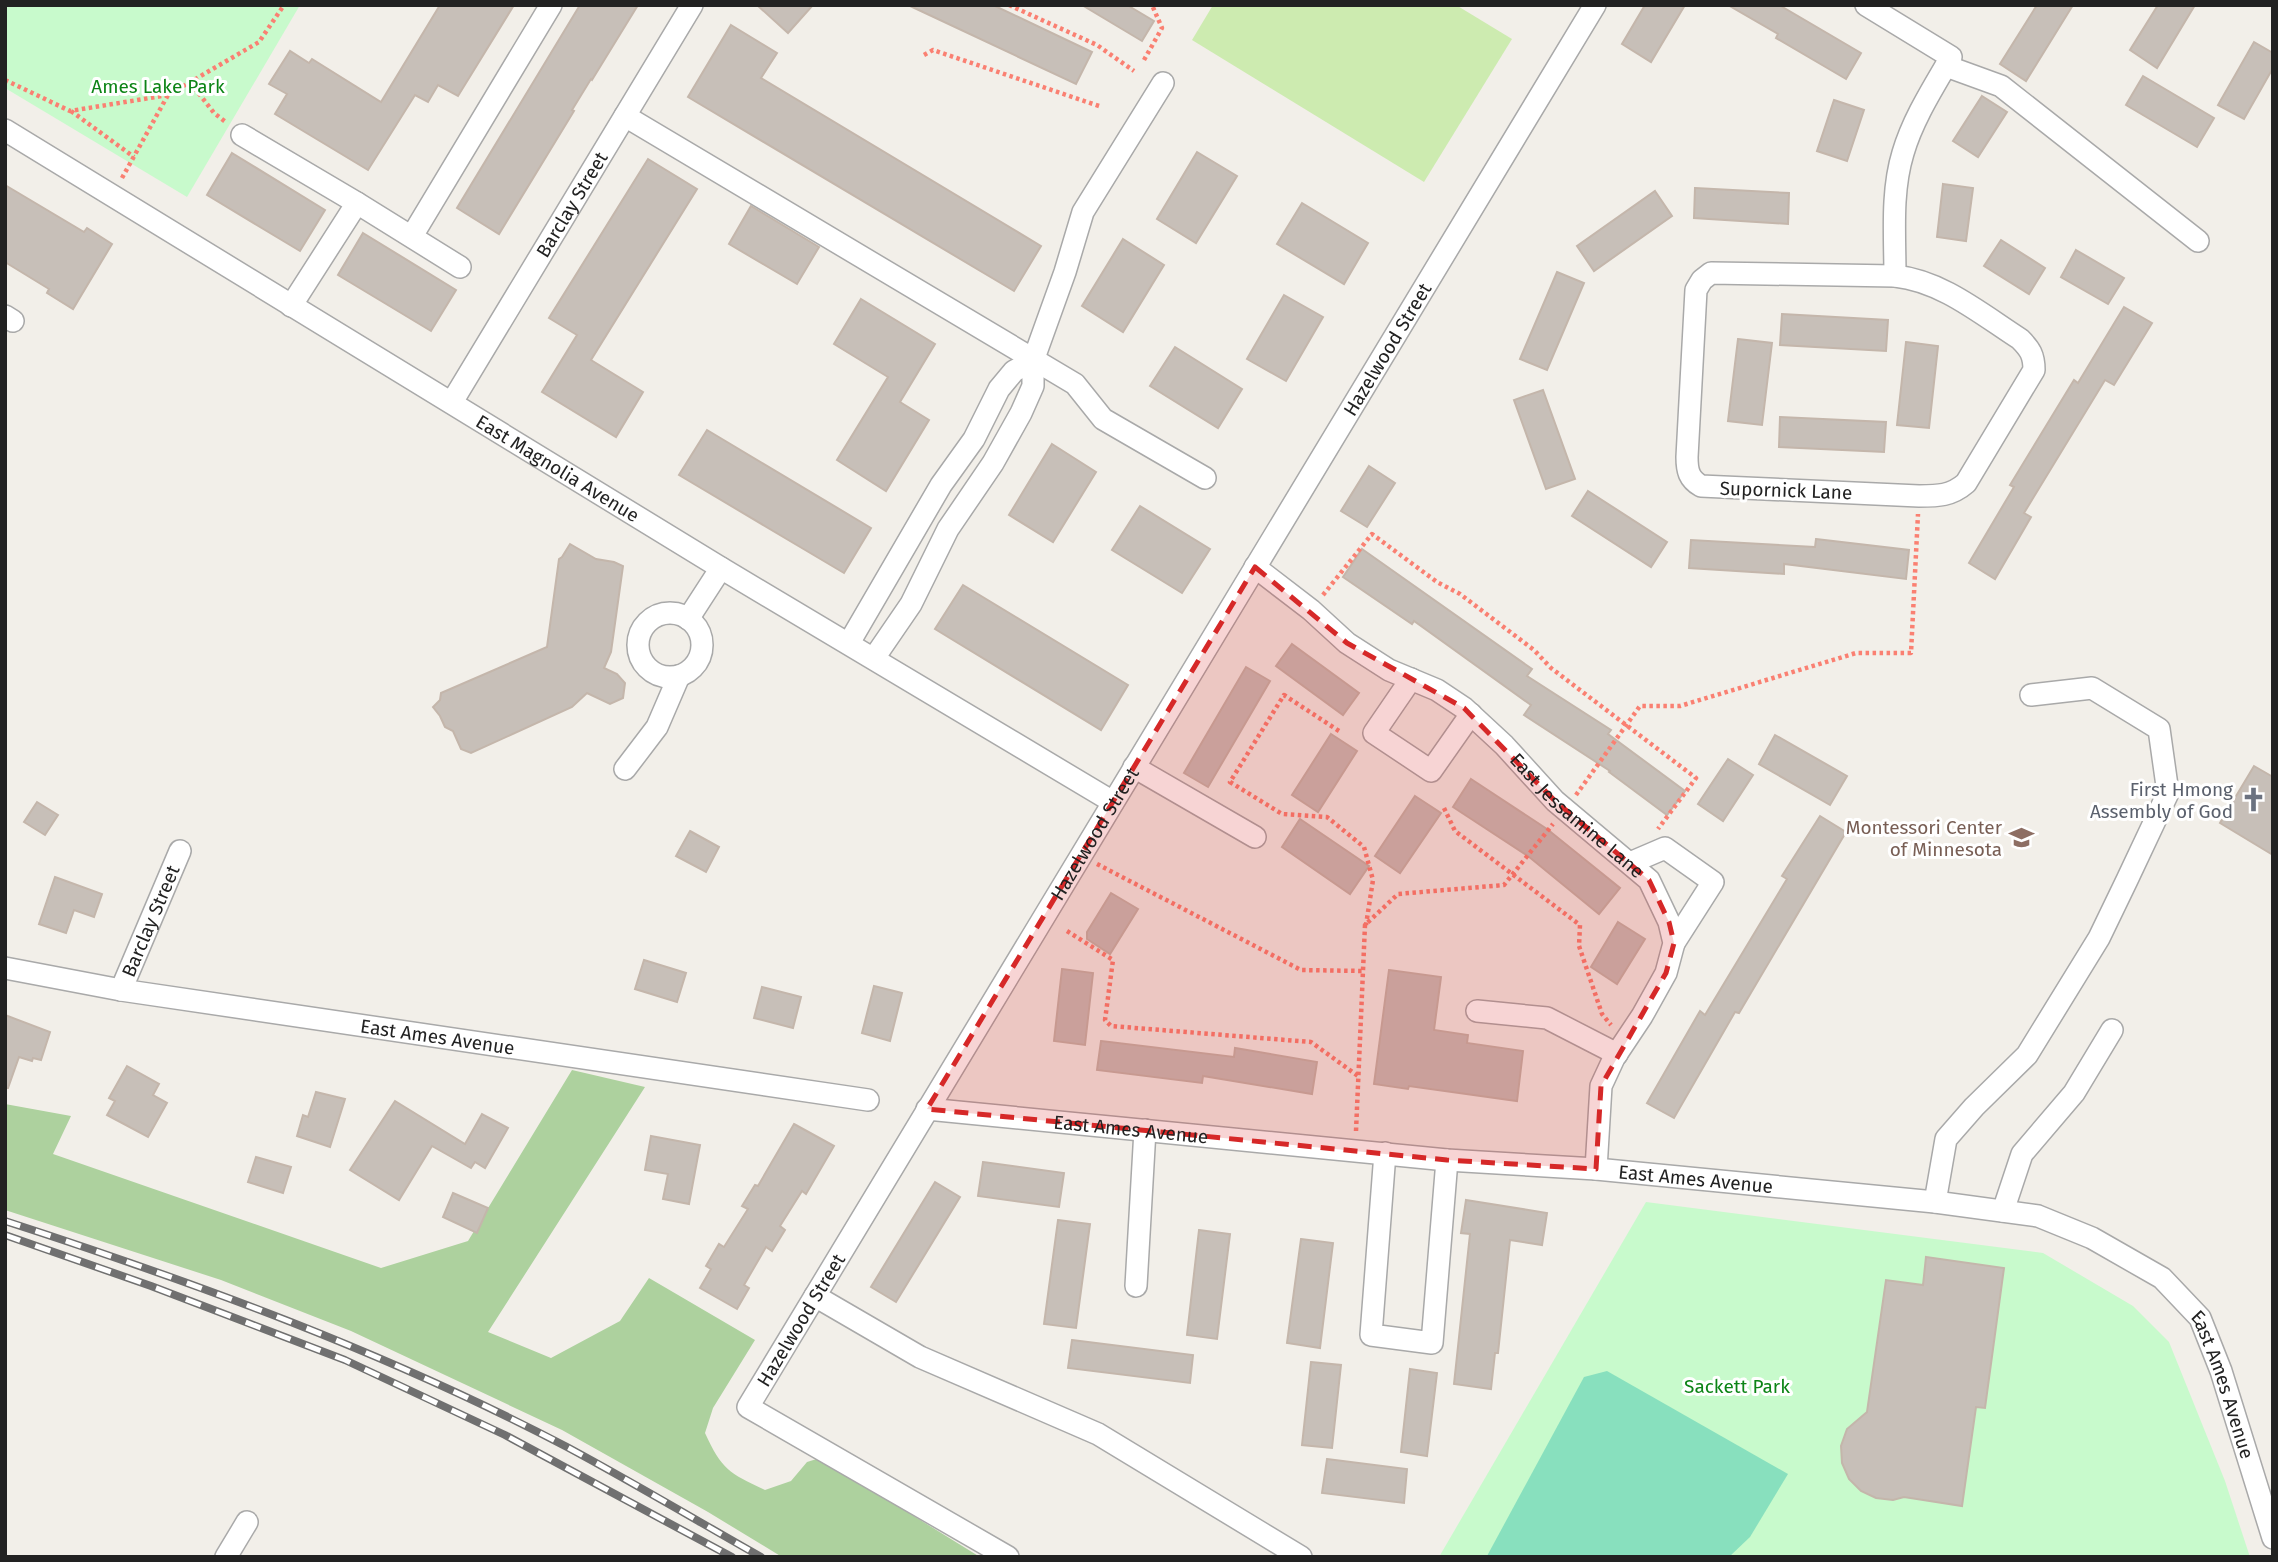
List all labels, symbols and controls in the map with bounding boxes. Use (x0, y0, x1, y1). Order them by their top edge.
park label: Ames Lake Park (91, 75, 225, 98)
street label: Barclay Street (531, 147, 613, 262)
street label: Hazelwood Street (1339, 279, 1436, 420)
street label: East Magnolia Avenue (472, 410, 643, 527)
street label: Supornick Lane (1719, 477, 1853, 504)
street label: East Jessamine Lane (1505, 748, 1649, 883)
street label: Hazelwood Street (1046, 763, 1144, 905)
place label: First Hmong Assembly of God (2090, 778, 2233, 823)
church icon: First Hmong Assembly of God (2239, 786, 2267, 814)
place label: Montessori Center of Minnesota (1846, 816, 2003, 861)
school or university icon: Montessori Center of Minnesota (2008, 824, 2036, 852)
street label: Barclay Street (117, 862, 185, 981)
street label: East Ames Avenue (359, 1014, 516, 1060)
street label: East Ames Avenue (1053, 1110, 1209, 1149)
street label: East Ames Avenue (1617, 1160, 1774, 1198)
street label: Hazelwood Street (752, 1249, 850, 1391)
street label: East Ames Avenue (2186, 1305, 2259, 1462)
park label: Sackett Park (1684, 1375, 1790, 1398)

